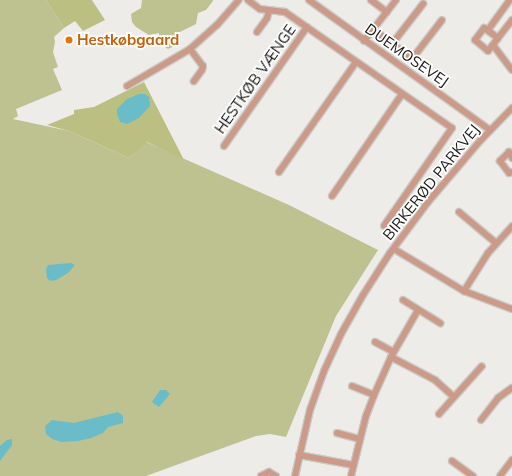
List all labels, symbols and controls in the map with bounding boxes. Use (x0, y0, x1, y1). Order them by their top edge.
street label: DUEMOSEVEJ (362, 20, 452, 90)
street label: HESTKØB VÆNGE (211, 21, 299, 137)
place label: Hestkøbgaard (77, 31, 179, 49)
marker: Hestkøbgaard (64, 35, 74, 45)
street label: BIRKERØD PARKVEJ (379, 121, 483, 243)

